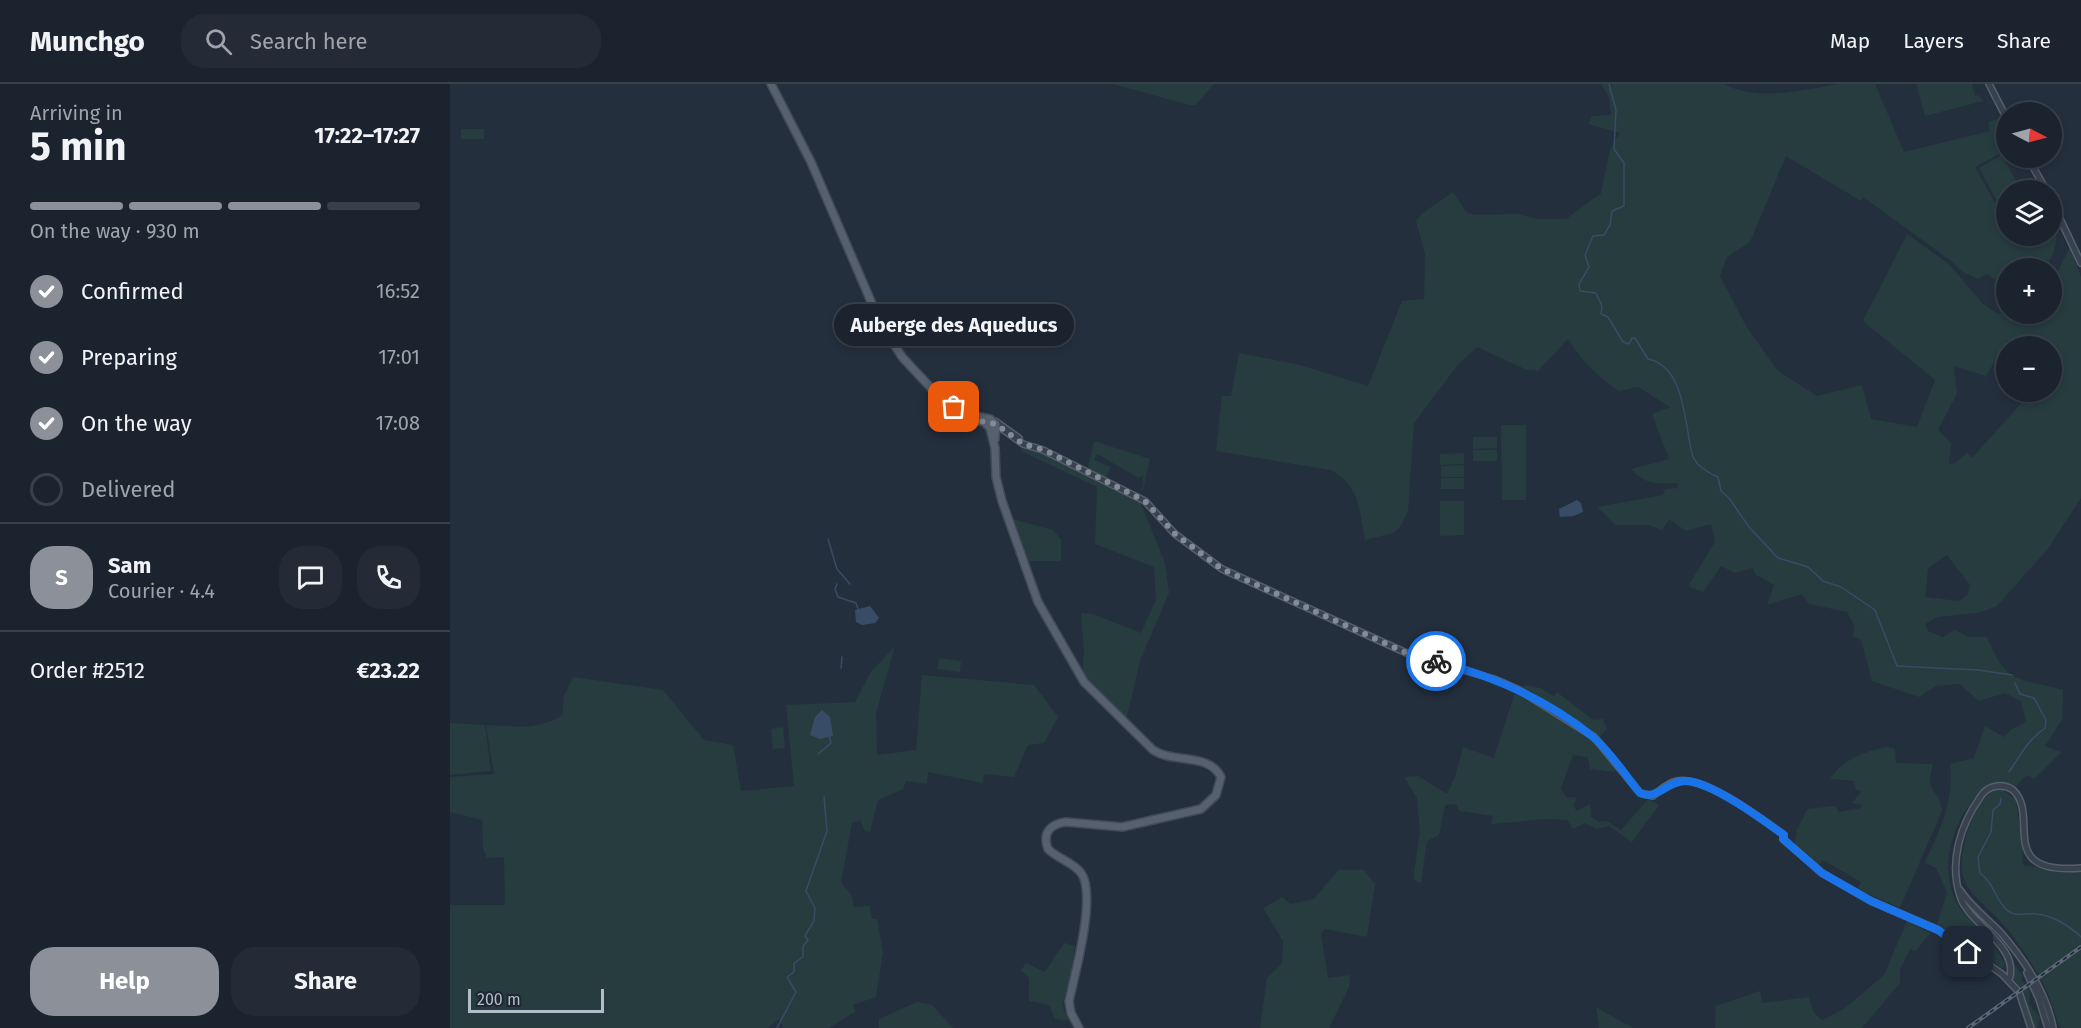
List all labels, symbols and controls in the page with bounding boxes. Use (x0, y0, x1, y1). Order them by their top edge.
search box (181, 14, 601, 68)
text: Munchgo (30, 25, 145, 58)
icon: search (202, 25, 235, 58)
text: Search here (250, 28, 367, 55)
text: Map (1830, 28, 1870, 54)
text: Layers (1903, 28, 1964, 54)
text: Share (1997, 28, 2051, 54)
text: Arriving in (30, 101, 123, 125)
north arrow (1996, 102, 2062, 168)
map controls (1996, 102, 2062, 402)
text: 17:22–17:27 (314, 122, 420, 149)
text: 5 min (30, 124, 127, 170)
button: layers (1996, 180, 2062, 246)
text: On the way · 930 m (30, 219, 200, 243)
button: + (1996, 258, 2062, 324)
icon: check (30, 275, 63, 308)
text: Confirmed (81, 278, 184, 305)
text: 16:52 (376, 279, 420, 303)
callout: Auberge des Aqueducs (834, 305, 1074, 347)
text: Auberge des Aqueducs (851, 313, 1057, 337)
button: − (1996, 336, 2062, 402)
icon: check (30, 341, 63, 374)
text: Preparing (81, 344, 177, 371)
text: 17:01 (378, 345, 420, 369)
pin (928, 381, 979, 432)
icon: bag (937, 390, 970, 423)
icon: check (30, 407, 63, 440)
text: On the way (81, 410, 192, 437)
text: 17:08 (375, 411, 420, 435)
text: Delivered (81, 476, 176, 503)
button: chat (279, 546, 342, 609)
button: phone (357, 546, 420, 609)
text: Sam (108, 552, 151, 579)
text: S (55, 564, 68, 591)
text: Courier · 4.4 (108, 579, 215, 603)
courier (1406, 631, 1466, 691)
icon: bike (1420, 645, 1453, 678)
text: Order #2512 (30, 657, 145, 684)
text: €23.22 (356, 657, 420, 684)
pin (1942, 926, 1993, 977)
icon: home (1951, 935, 1984, 968)
button: Help (30, 947, 219, 1016)
button: Share (231, 947, 420, 1016)
scale bar (468, 986, 604, 1014)
text: 200 m (477, 990, 521, 1009)

